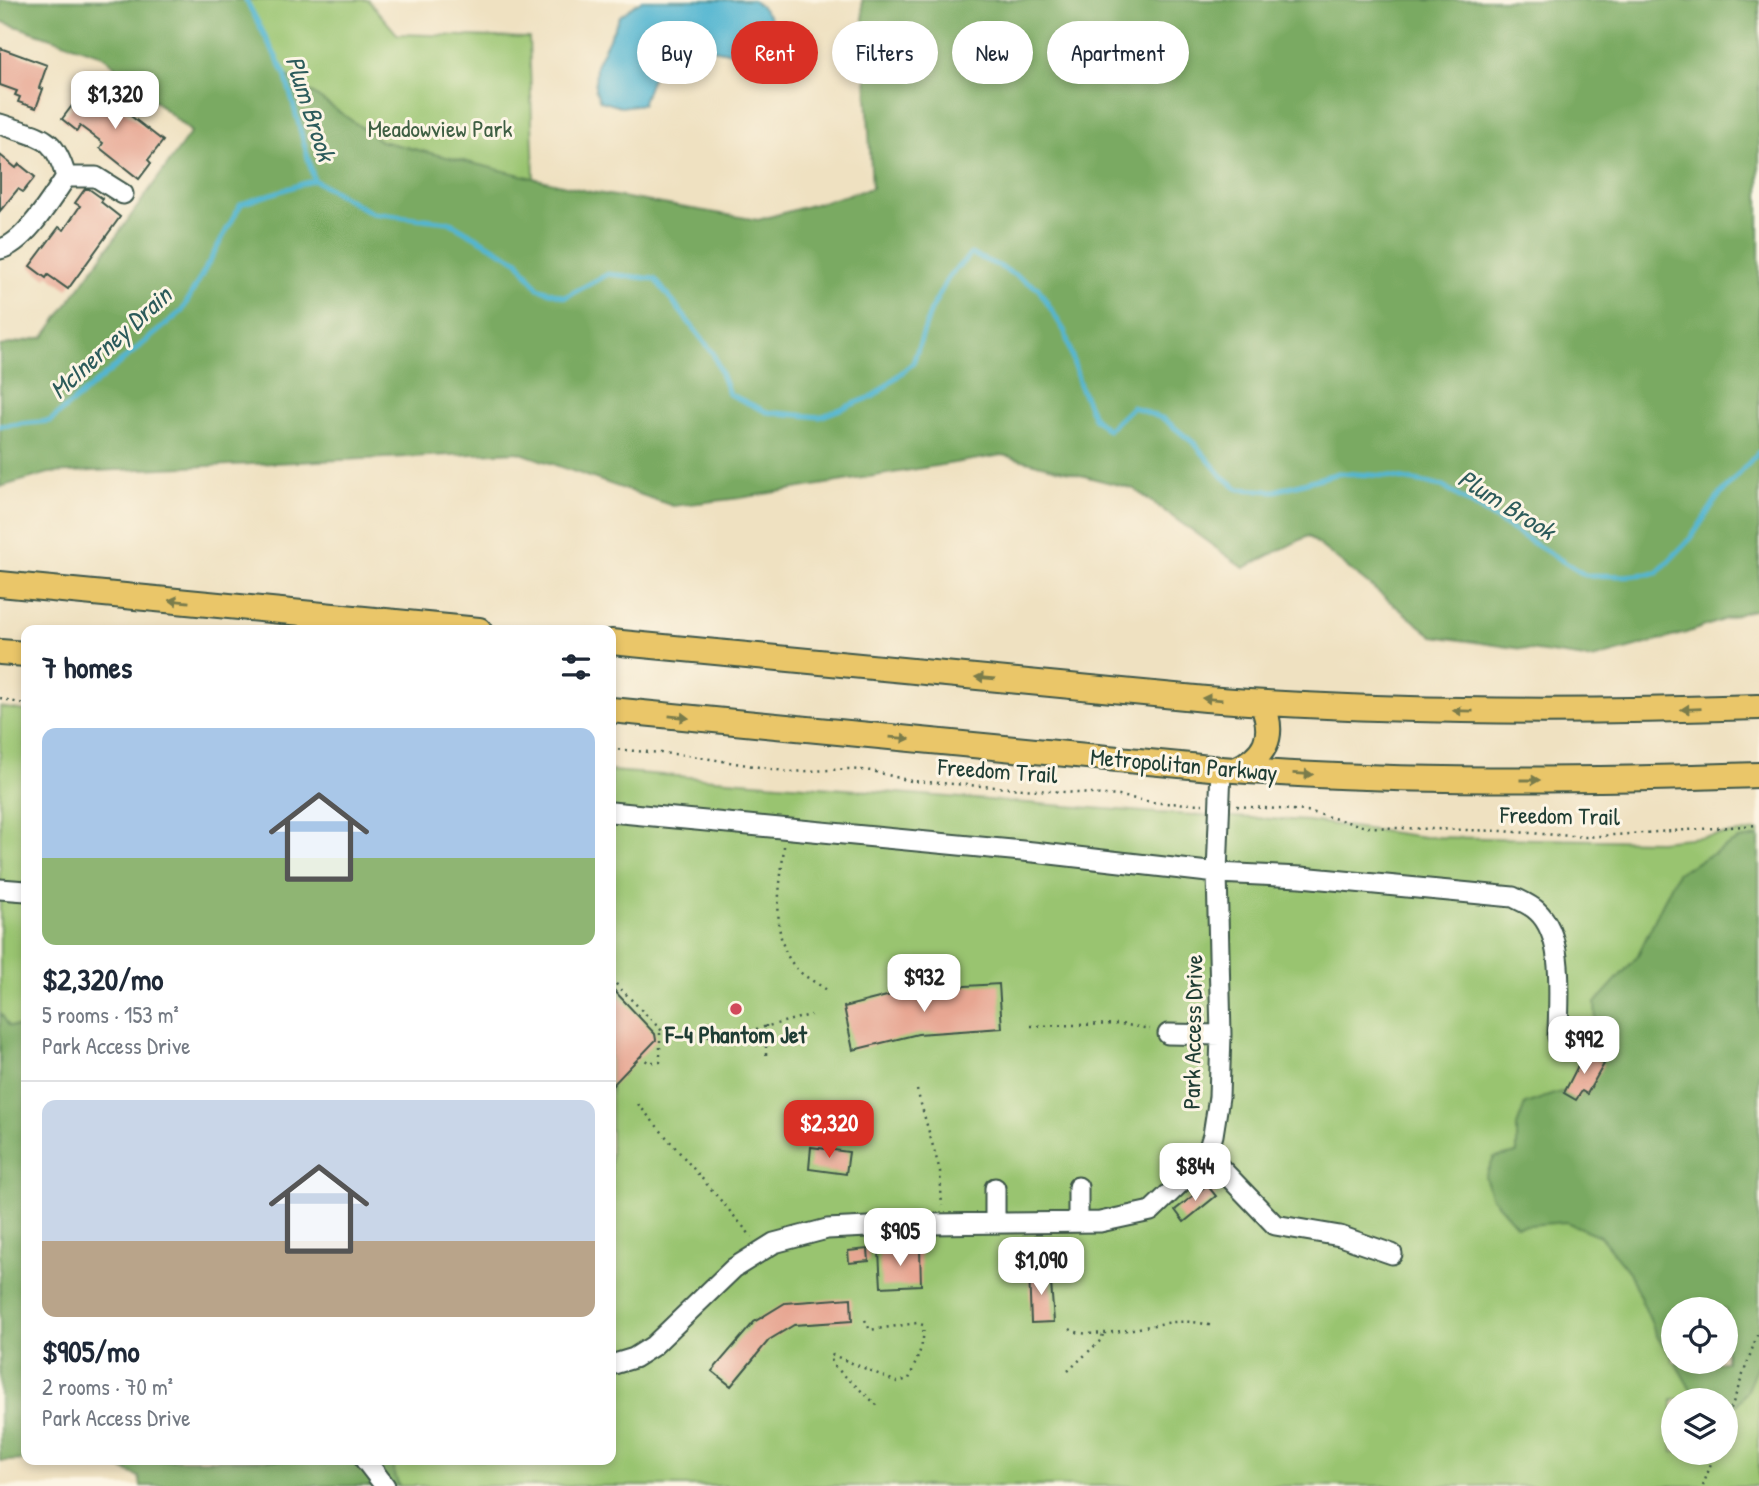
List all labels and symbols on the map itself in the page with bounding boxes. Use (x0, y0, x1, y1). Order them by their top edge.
water label: Plum Brook (278, 51, 345, 167)
pin: $1,320 (58, 72, 172, 131)
park label: Meadowview Park (368, 112, 512, 144)
water label: McInerney Drain (41, 276, 181, 407)
water label: Plum Brook (1452, 460, 1564, 549)
one-way arrow (167, 595, 189, 606)
one-way arrow (974, 673, 996, 684)
one-way arrow (1200, 693, 1222, 704)
one-way arrow (1680, 703, 1702, 715)
one-way arrow (1452, 705, 1474, 717)
one-way arrow (668, 712, 690, 723)
one-way arrow (889, 733, 911, 744)
street label: Metropolitan Parkway (1089, 740, 1279, 788)
street label: Freedom Trail (936, 750, 1060, 790)
one-way arrow (1292, 769, 1314, 780)
one-way arrow (1520, 774, 1542, 786)
street label: Freedom Trail (1499, 798, 1621, 832)
pin: $932 (883, 954, 965, 1014)
street label: Park Access Drive (1175, 954, 1209, 1110)
marker: F-4 Phantom Jet (728, 1001, 744, 1017)
pin: $992 (1543, 1016, 1625, 1076)
place label: F-4 Phantom Jet (664, 1018, 808, 1050)
pin: $2,320 (772, 1100, 886, 1160)
pin: $844 (1154, 1144, 1236, 1203)
pin: $905 (859, 1208, 941, 1268)
pin: $1,090 (984, 1238, 1098, 1297)

